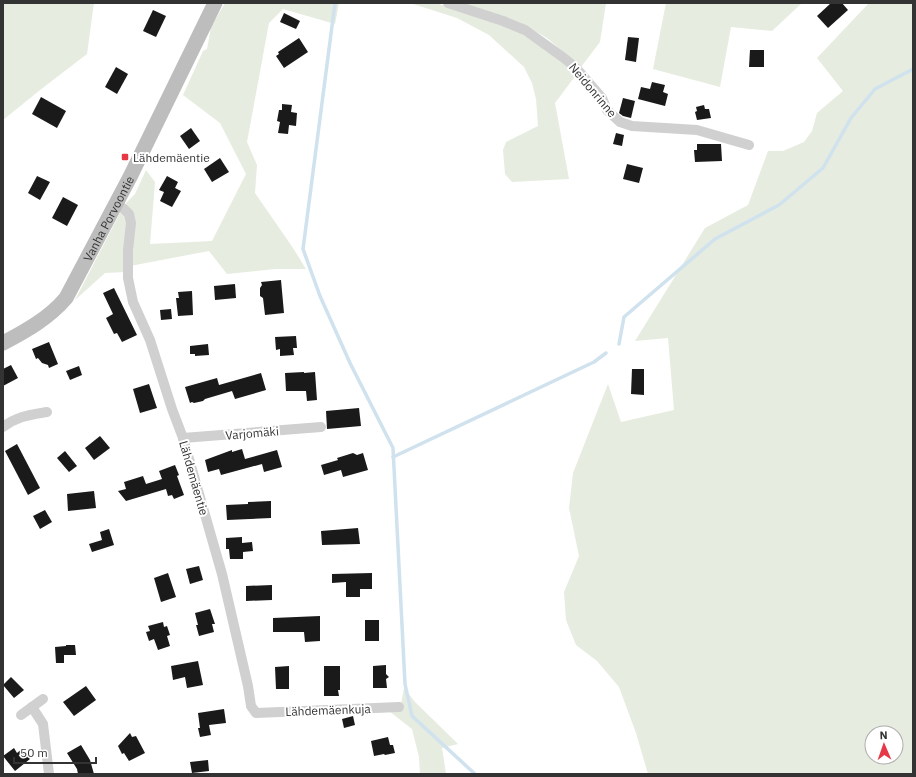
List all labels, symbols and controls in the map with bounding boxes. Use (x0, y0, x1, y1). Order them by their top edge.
street label: Neidonrinne (566, 60, 620, 120)
place label: Lähdemäentie (133, 150, 210, 165)
marker: Lähdemäentie (120, 152, 130, 162)
street label: Vanha Porvoontie (79, 173, 137, 264)
street label: Varjomäki (225, 423, 279, 443)
street label: Lähdemäentie (176, 439, 212, 517)
street label: Lähdemäenkuja (285, 701, 372, 719)
north arrow (864, 725, 904, 765)
text: N (879, 728, 888, 742)
scale bar (14, 739, 96, 765)
text: 50 m (20, 745, 48, 760)

